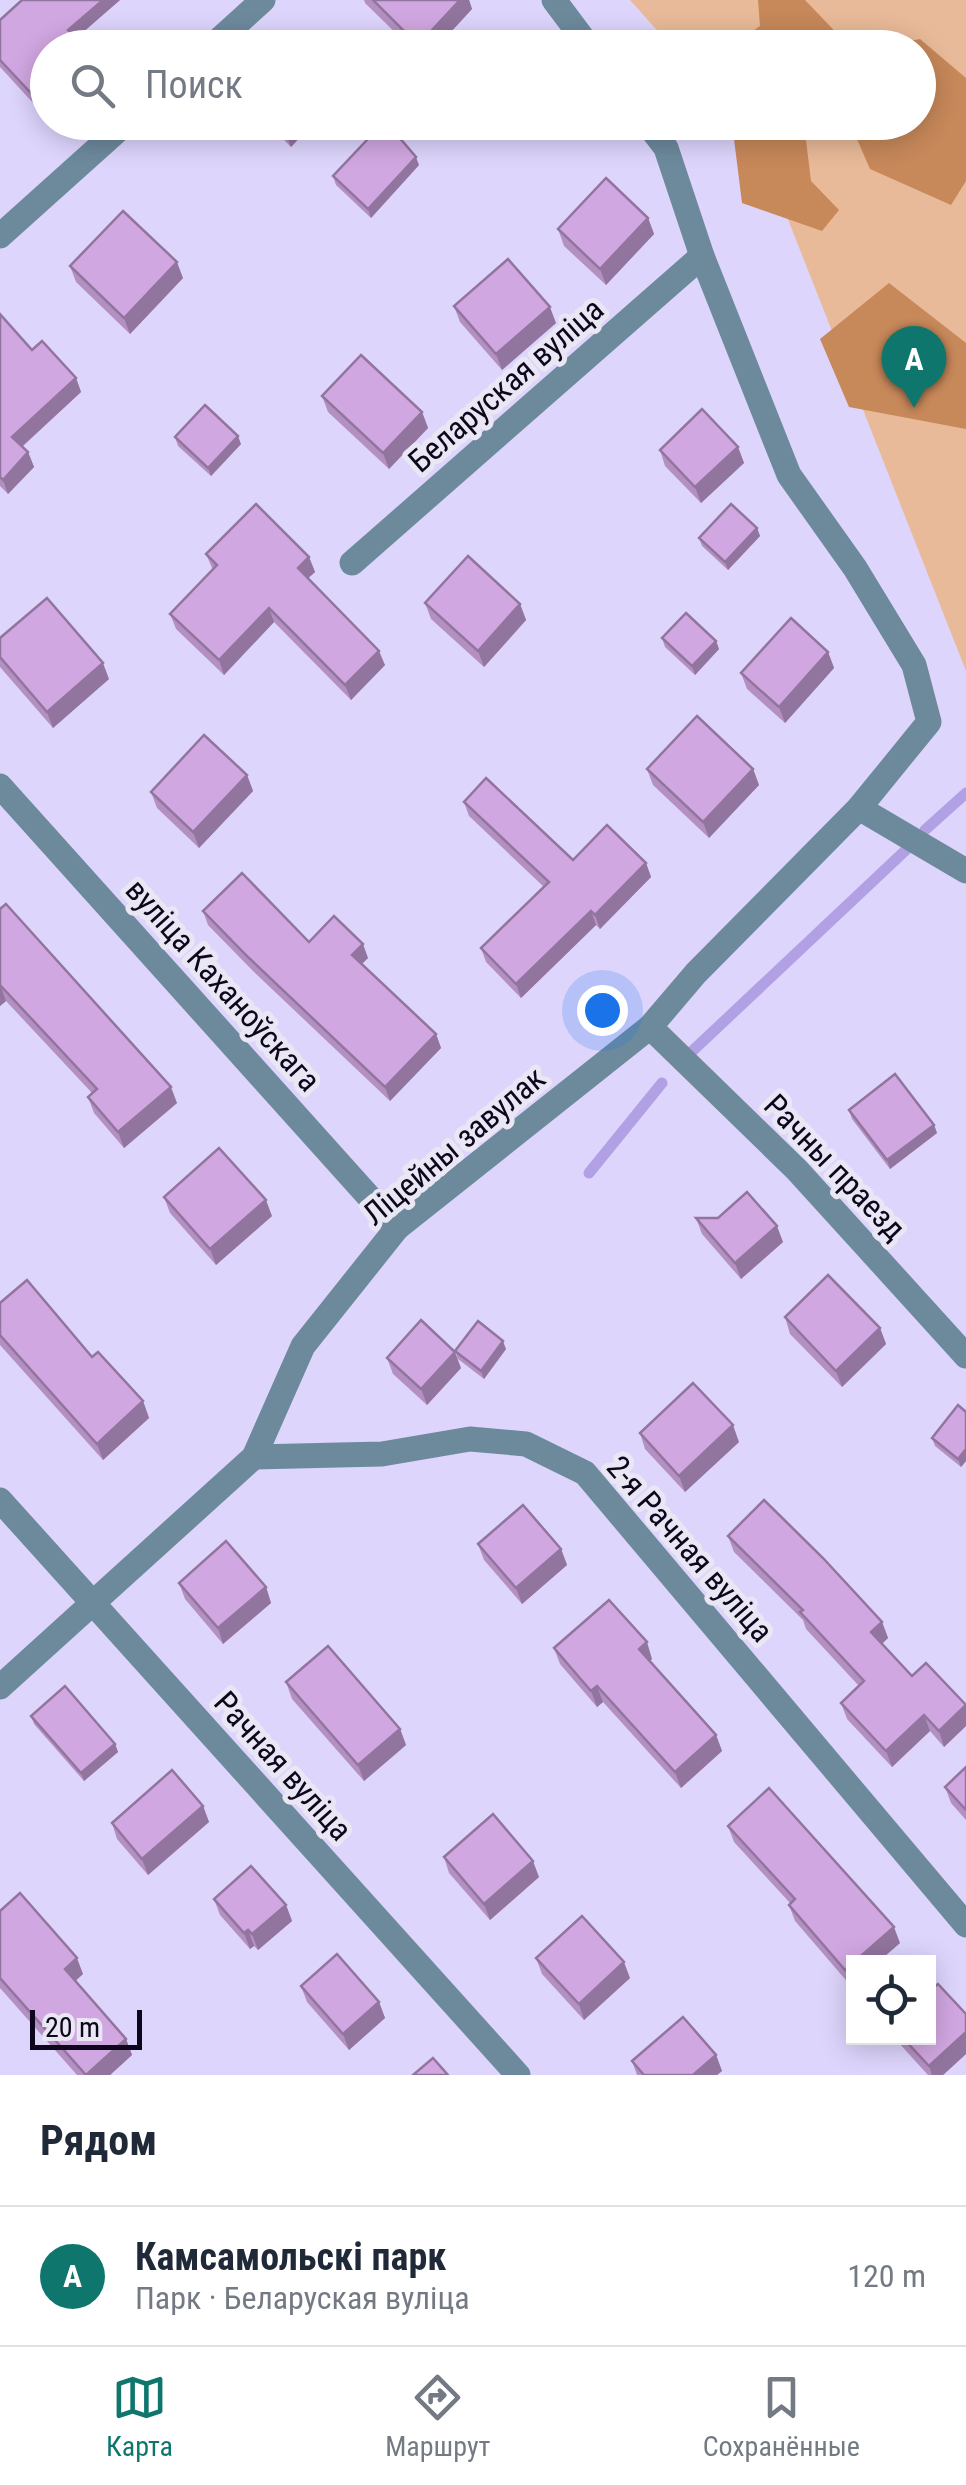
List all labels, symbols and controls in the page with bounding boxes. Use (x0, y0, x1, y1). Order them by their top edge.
search box (30, 30, 936, 140)
icon: search (65, 58, 120, 113)
text: Поиск (145, 63, 243, 107)
street label: Беларуская вуліца (401, 290, 611, 480)
pin: A (882, 326, 946, 408)
street label: вуліца Каханоўскага (118, 871, 328, 1099)
your location (577, 985, 628, 1036)
street label: Ліцейны завулак (355, 1059, 553, 1233)
street label: Рачны праезд (756, 1086, 914, 1248)
street label: 2-я Рачная вуліца (599, 1448, 781, 1650)
street label: Рачная вуліца (206, 1684, 360, 1848)
map controls (846, 1955, 936, 2045)
button: locate (846, 1955, 936, 2045)
scale bar (30, 2005, 142, 2050)
text: 20 m (45, 2011, 100, 2044)
text: Рядом (40, 2116, 157, 2165)
text: Камсамольскі парк (135, 2235, 446, 2279)
text: A (63, 2257, 82, 2295)
text: 120 m (847, 2257, 926, 2295)
text: Парк · Беларуская вуліца (135, 2279, 469, 2317)
tab: Карта (106, 2370, 173, 2463)
tab: Маршрут (385, 2370, 491, 2463)
tab: Сохранённые (703, 2370, 860, 2463)

